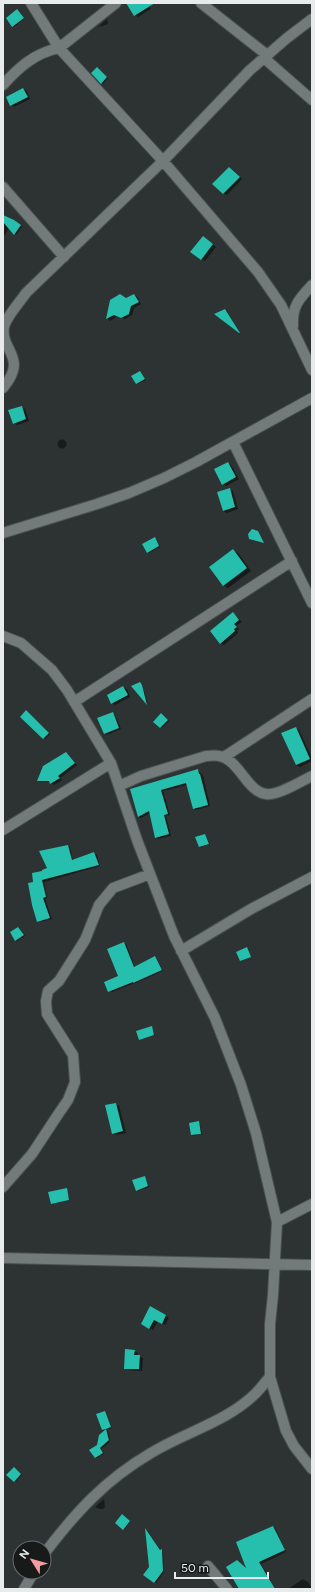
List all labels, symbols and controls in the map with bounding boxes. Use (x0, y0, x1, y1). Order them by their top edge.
north arrow (12, 1540, 52, 1580)
text: N (17, 1547, 32, 1562)
scale bar (175, 1554, 268, 1580)
text: 50 m (181, 1561, 209, 1575)

